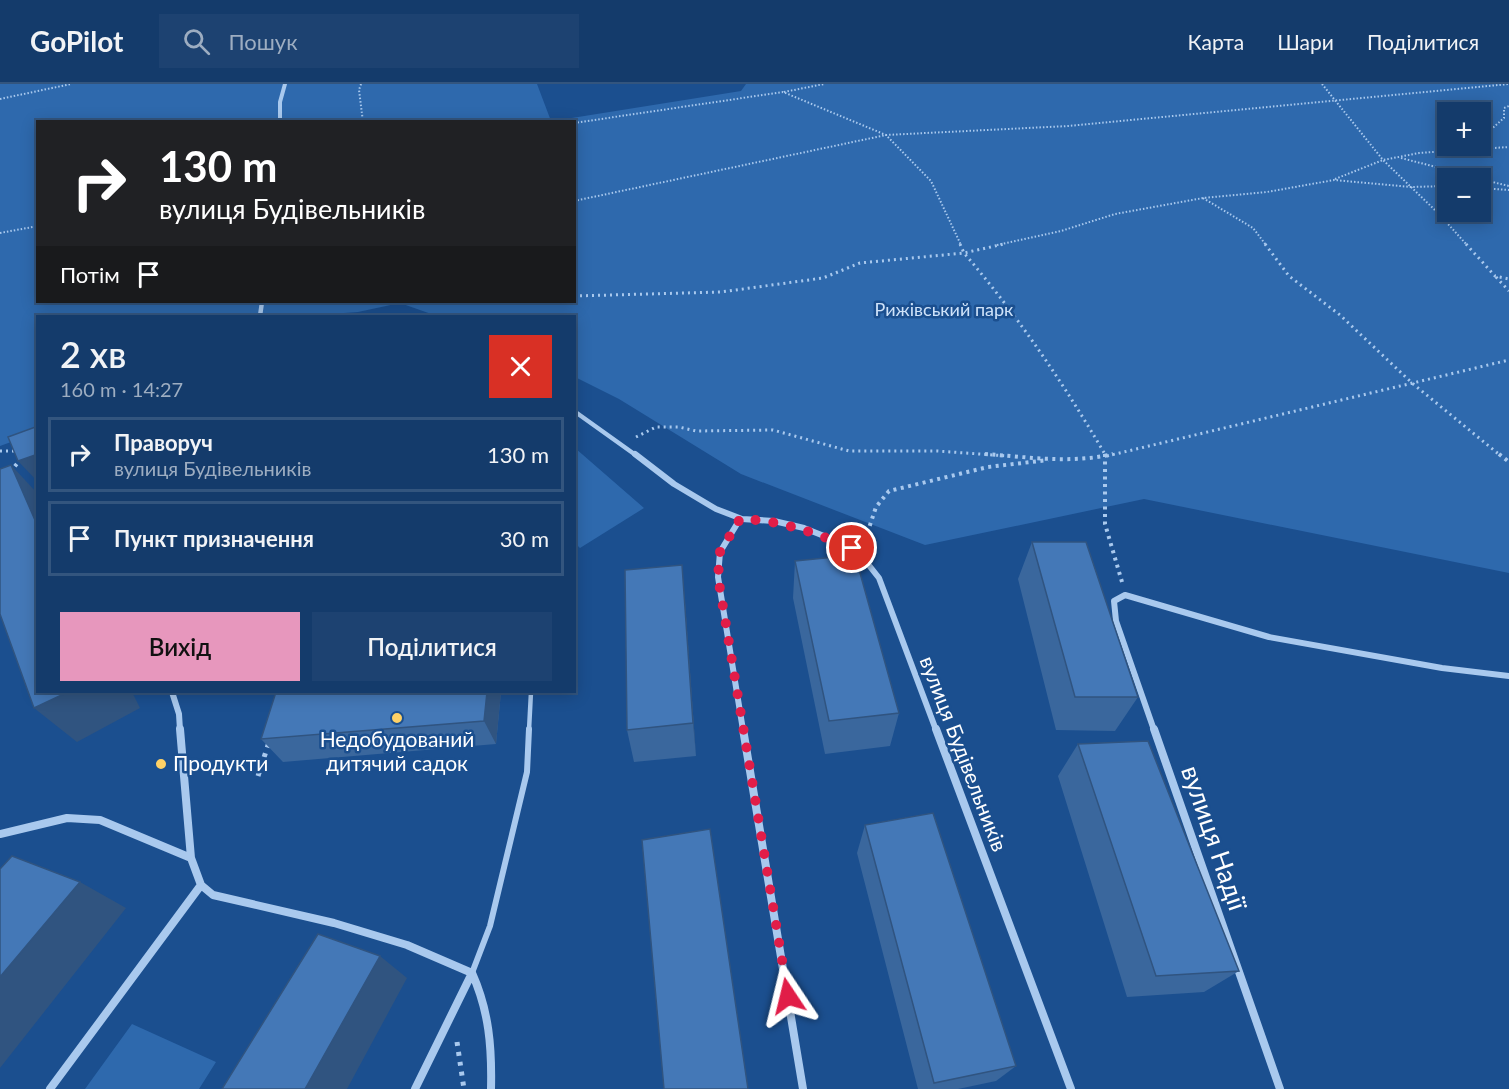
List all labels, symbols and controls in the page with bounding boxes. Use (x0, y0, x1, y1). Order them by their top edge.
search box (159, 14, 579, 68)
text: GoPilot (30, 24, 123, 58)
icon: search (180, 25, 213, 58)
text: Пошук (228, 28, 298, 55)
text: Карта (1188, 29, 1244, 54)
text: Шари (1277, 29, 1334, 54)
text: Поділитися (1367, 29, 1479, 54)
map controls (1437, 102, 1491, 222)
button: + (1437, 102, 1491, 156)
text: 130 m (159, 141, 277, 191)
icon: right (60, 144, 138, 222)
button: − (1437, 168, 1491, 222)
text: вулиця Будівельників (159, 192, 426, 225)
icon: arrive (132, 258, 165, 291)
text: Потім (60, 261, 120, 288)
park label: Рижівський парк (875, 298, 1014, 320)
text: 2 хв (60, 332, 126, 376)
button: close (489, 335, 552, 398)
text: 160 m · 14:27 (60, 377, 183, 401)
text: Праворуч (114, 429, 213, 456)
icon: right (63, 438, 96, 471)
text: 130 m (487, 441, 549, 468)
text: вулиця Будівельників (114, 456, 311, 480)
icon: arrive (63, 522, 96, 555)
pin (826, 522, 877, 573)
text: Пункт призначення (114, 525, 314, 552)
text: 30 m (500, 525, 549, 552)
icon: arrive (835, 531, 868, 564)
button: Вихід (60, 612, 300, 681)
button: Поділитися (312, 612, 552, 681)
street label: вулиця Будівельників (916, 652, 1013, 855)
marker: Недобудований дитячий садок (390, 711, 404, 725)
place label: Недобудований дитячий садок (320, 726, 474, 775)
place label: Продукти (173, 750, 268, 775)
marker: Продукти (154, 757, 168, 771)
street label: вулиця Надії (1175, 761, 1255, 915)
position arrow (756, 964, 820, 1028)

